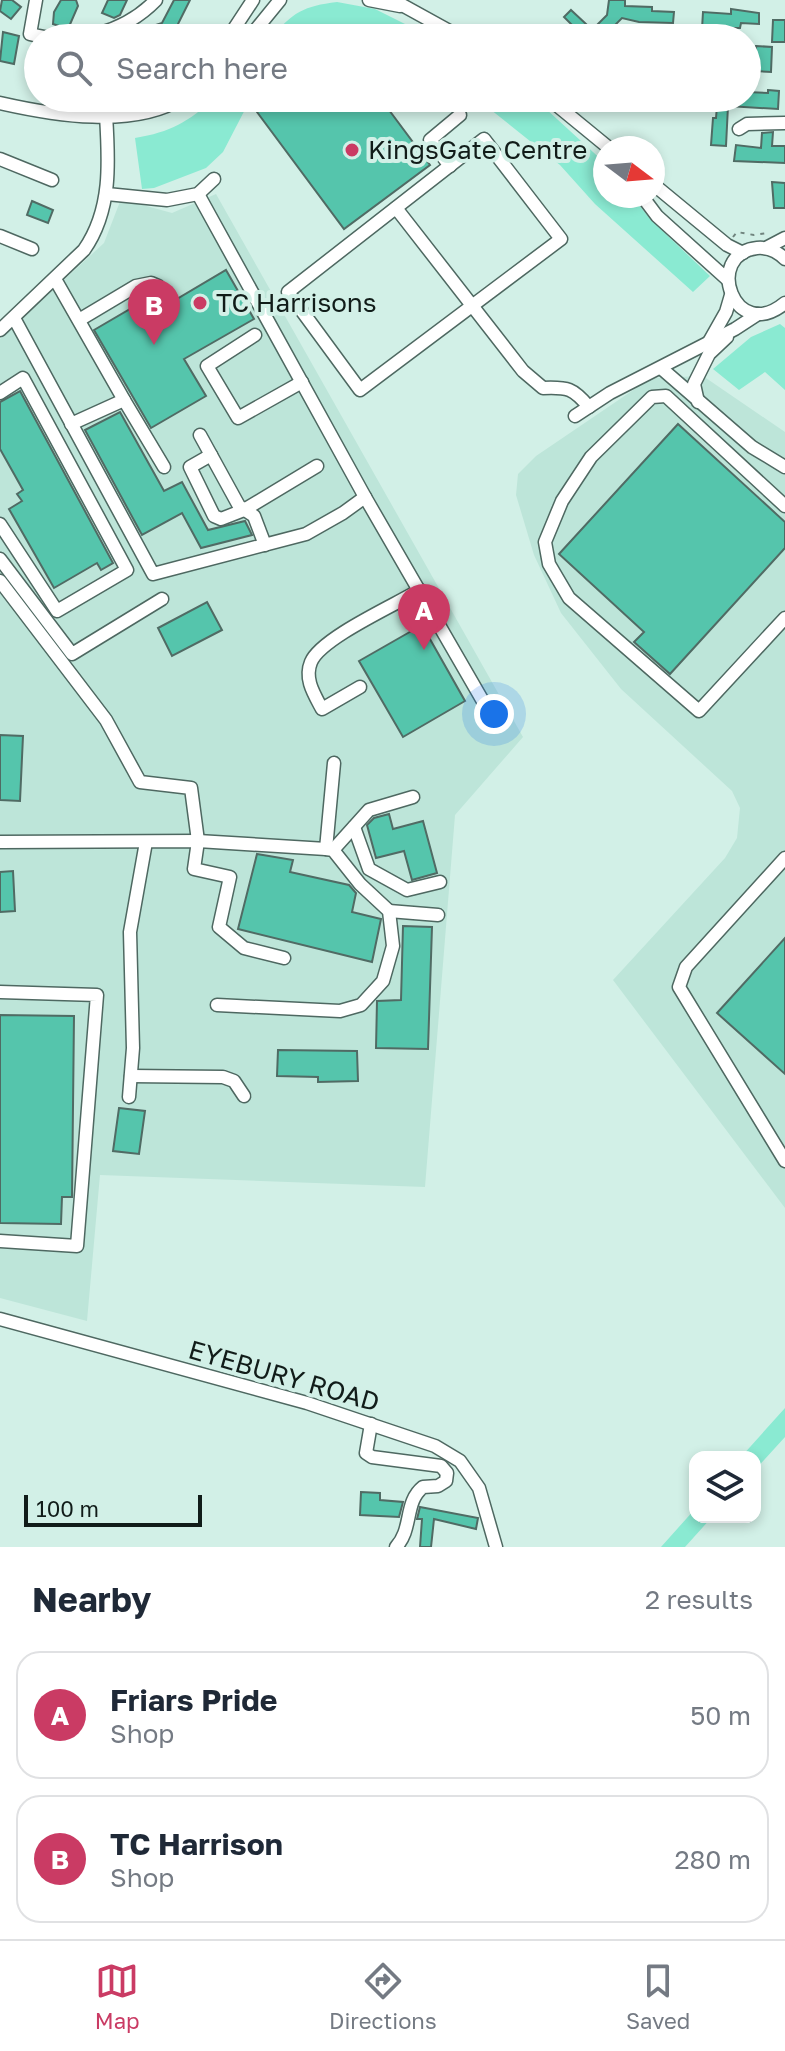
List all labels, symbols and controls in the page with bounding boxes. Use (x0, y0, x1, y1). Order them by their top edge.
search box (24, 24, 761, 112)
icon: search (52, 46, 96, 90)
text: Search here (116, 50, 288, 86)
place label: KingsGate Centre (368, 134, 587, 165)
north arrow (593, 136, 665, 208)
marker: KingsGate Centre (343, 141, 361, 159)
pin: B (128, 279, 180, 345)
place label: TC Harrisons (216, 287, 377, 318)
marker: TC Harrisons (191, 294, 209, 312)
pin: A (398, 584, 450, 650)
your location (474, 694, 514, 734)
street label: EYEBURY ROAD (185, 1333, 383, 1418)
map controls (689, 1451, 761, 1523)
button: layers (689, 1451, 761, 1523)
scale bar (24, 1491, 202, 1527)
text: 100 m (36, 1495, 99, 1522)
text: Nearby (32, 1579, 152, 1619)
text: 2 results (645, 1584, 753, 1615)
text: Friars Pride (110, 1682, 277, 1718)
text: A (51, 1700, 69, 1731)
text: 50 m (690, 1700, 751, 1731)
text: Shop (110, 1718, 174, 1749)
text: TC Harrison (110, 1826, 283, 1862)
text: B (51, 1844, 69, 1875)
text: 280 m (674, 1844, 751, 1875)
text: Shop (110, 1862, 174, 1893)
tab: Map (95, 1959, 140, 2034)
tab: Directions (329, 1959, 437, 2034)
tab: Saved (626, 1959, 690, 2034)

